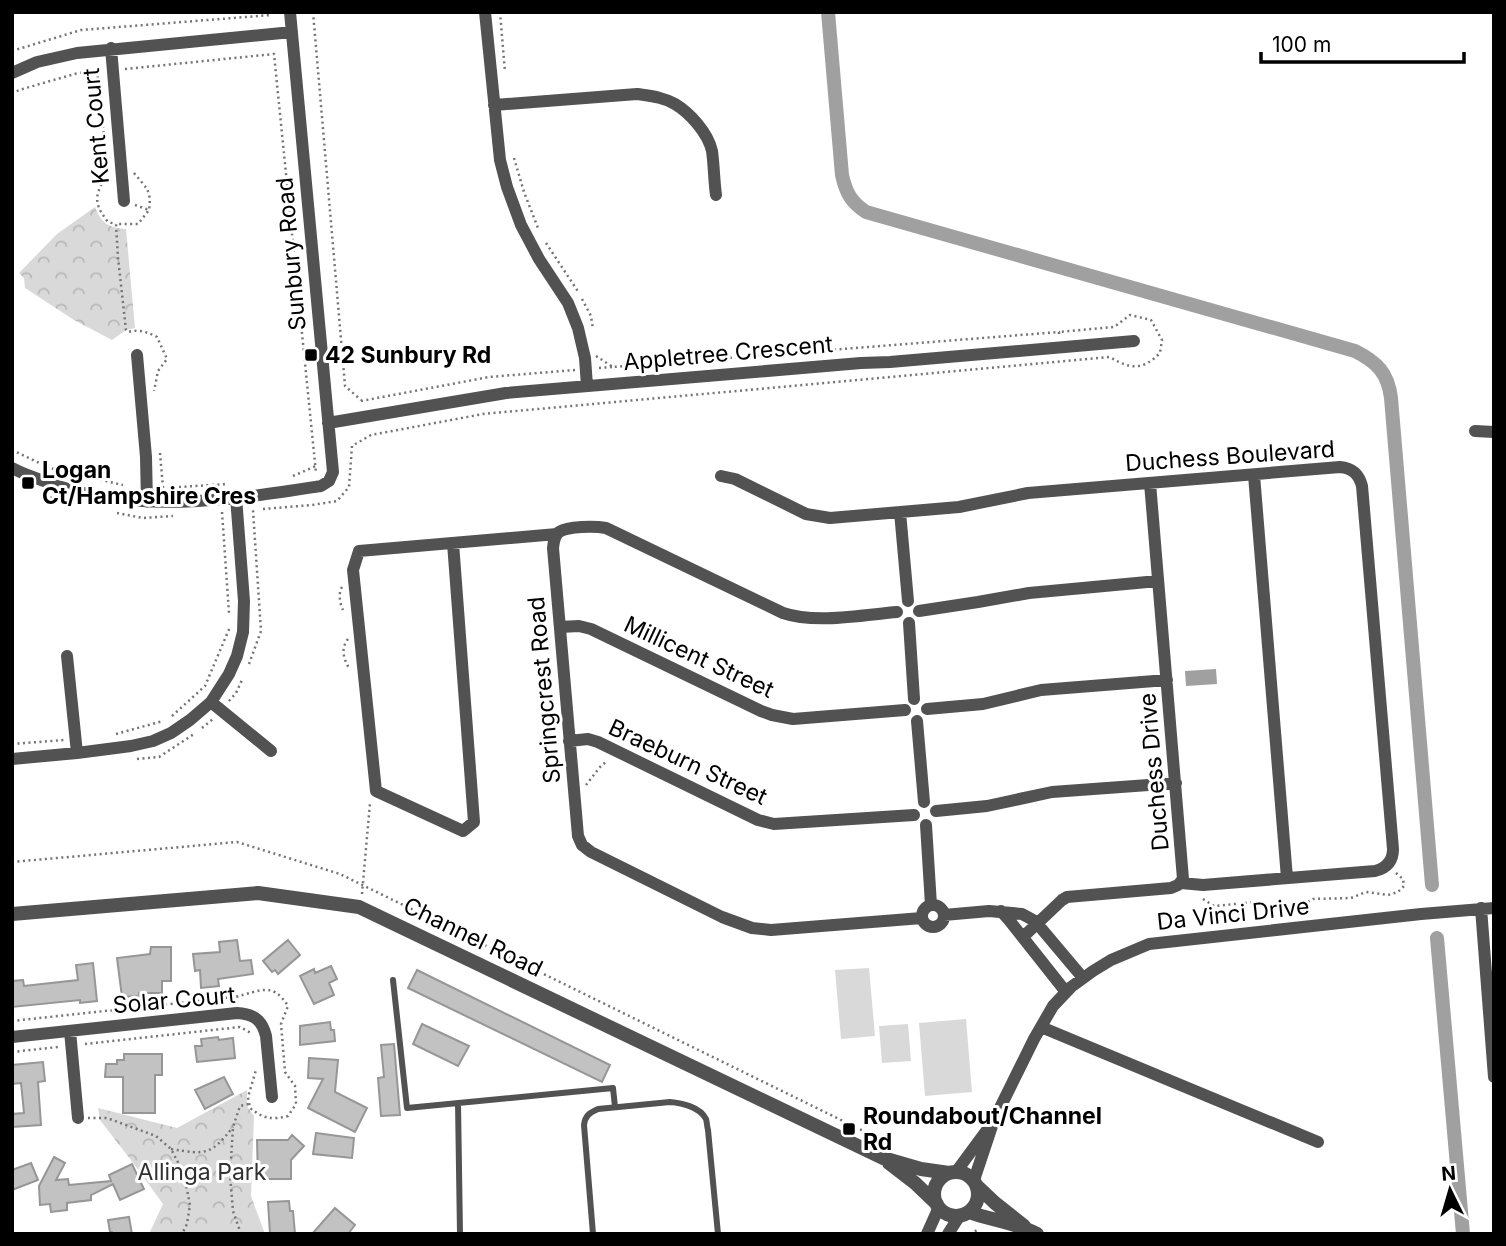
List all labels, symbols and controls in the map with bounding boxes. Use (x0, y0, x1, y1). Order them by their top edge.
scale bar (1261, 21, 1464, 65)
text: 100 m (1272, 32, 1331, 57)
street label: Kent Court (77, 66, 115, 185)
street label: Sunbury Road (270, 176, 312, 332)
street label: Appletree Crescent (622, 330, 834, 376)
place label: 42 Sunbury Rd (325, 341, 491, 369)
marker: 42 Sunbury Rd (303, 347, 319, 363)
street label: Duchess Boulevard (1124, 435, 1336, 477)
place label: Logan Ct/Hampshire Cres (42, 456, 256, 510)
marker: Logan Ct/Hampshire Cres (20, 475, 36, 491)
street label: Springcrest Road (522, 595, 566, 785)
street label: Millicent Street (620, 610, 779, 704)
street label: Duchess Drive (1133, 692, 1175, 852)
street label: Braeburn Street (604, 713, 772, 811)
street label: Channel Road (399, 891, 547, 983)
street label: Da Vinci Drive (1155, 892, 1311, 936)
street label: Solar Court (112, 981, 237, 1019)
place label: Roundabout/Channel Rd (863, 1102, 1102, 1156)
marker: Roundabout/Channel Rd (841, 1121, 857, 1137)
north arrow (1415, 1155, 1485, 1225)
park label: Allinga Park (138, 1158, 267, 1186)
text: N (1440, 1161, 1457, 1186)

